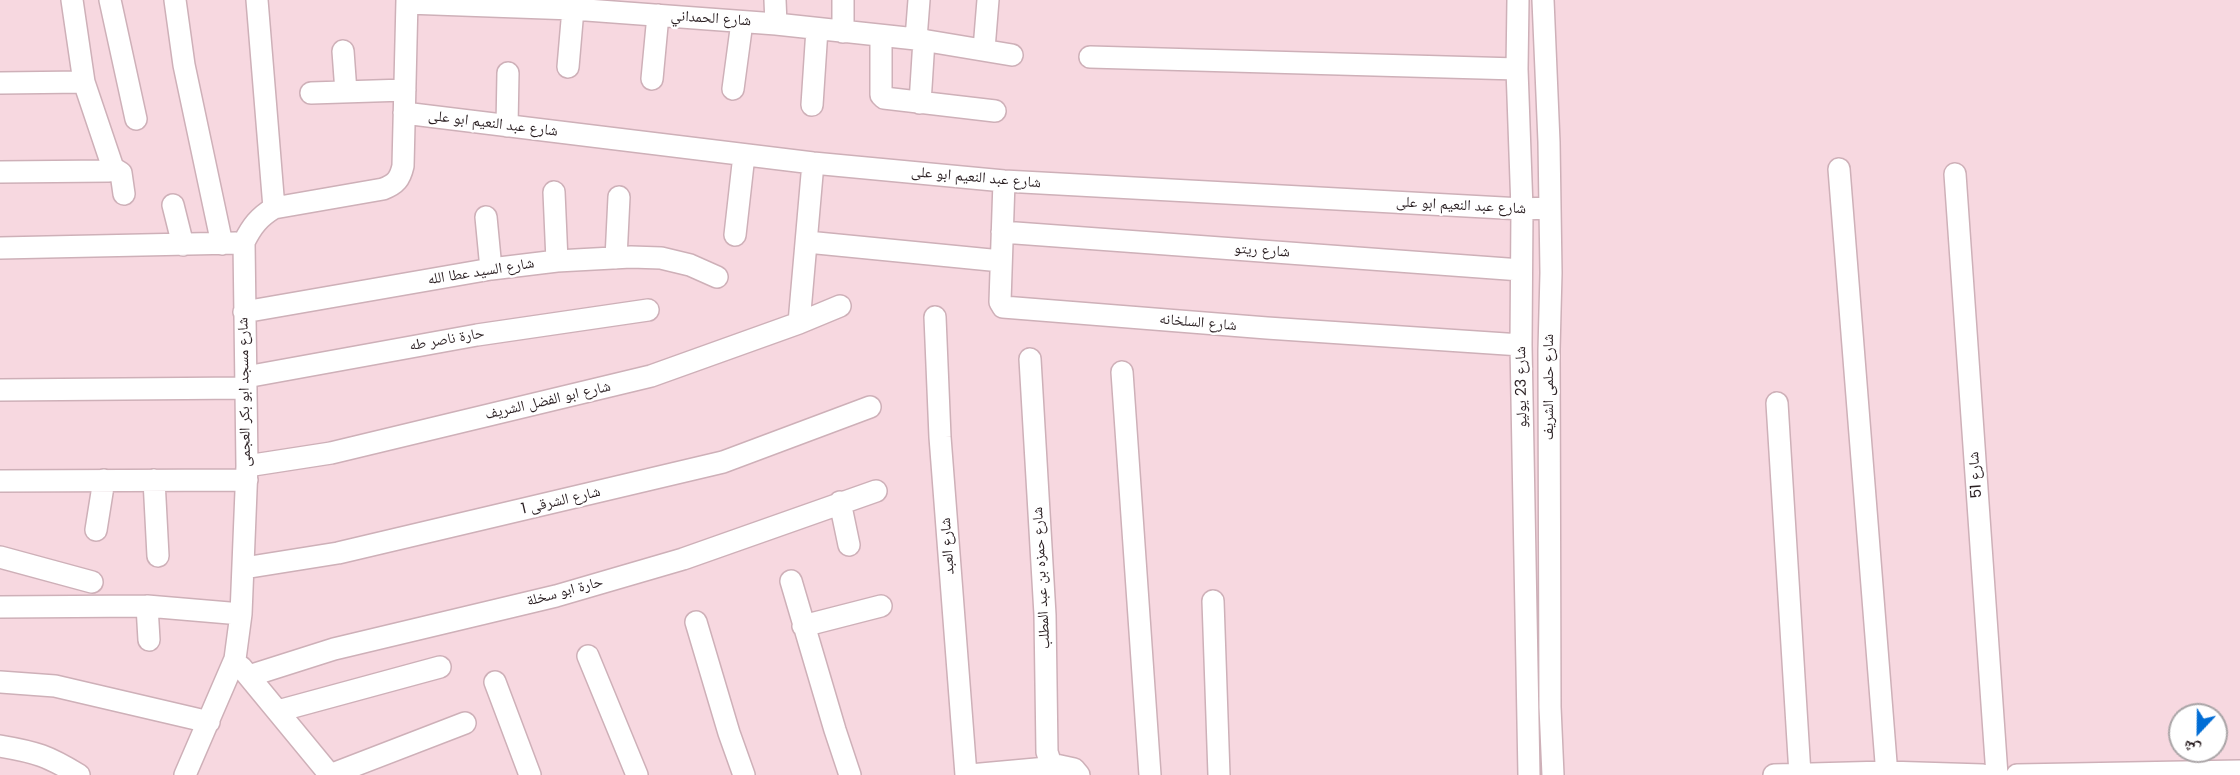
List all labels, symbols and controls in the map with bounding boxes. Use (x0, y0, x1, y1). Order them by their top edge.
street label: شارع الحمداني (670, 7, 752, 31)
street label: شارع عبد النعيم ابو على (427, 107, 559, 141)
street label: شارع عبد النعيم ابو على (910, 163, 1042, 193)
street label: شارع عبد النعيم ابو على (1395, 194, 1527, 218)
street label: شارع ريتو (1234, 240, 1290, 262)
street label: شارع السيد عطا الله (426, 255, 536, 289)
street label: شارع السلخانه (1159, 311, 1237, 335)
street label: شارع مسجد ابو بكر العجمى (235, 317, 255, 467)
street label: حارة ناصر طه (408, 325, 486, 355)
street label: شارع حلمى الشريف (1540, 334, 1558, 440)
street label: شارع 23 يوليو (1512, 346, 1532, 428)
street label: شارع ابو الفضل الشريف (483, 378, 613, 424)
street label: شارع 51 (1965, 451, 1987, 499)
street label: شارع الشرقى 1 (520, 483, 602, 519)
street label: شارع حمزه بن عبد المطلب (1029, 506, 1055, 650)
street label: شارع العبد (937, 517, 959, 575)
street label: حارة ابو سخلة (525, 573, 605, 611)
north arrow (2168, 703, 2228, 763)
text: ش (2180, 734, 2204, 762)

